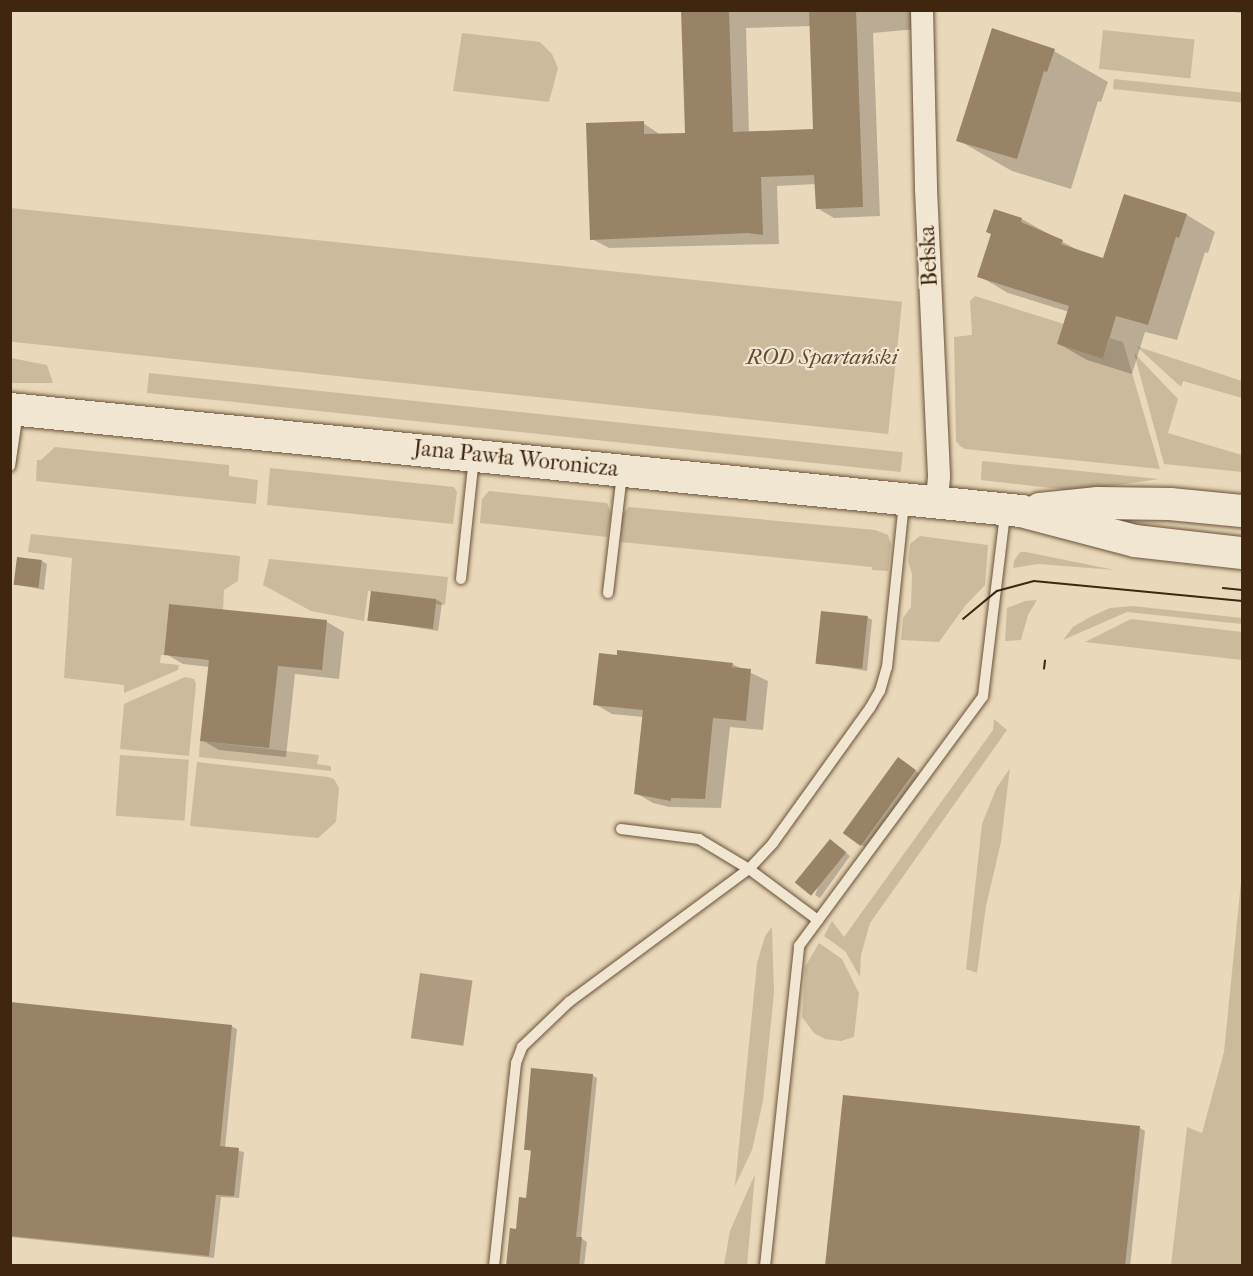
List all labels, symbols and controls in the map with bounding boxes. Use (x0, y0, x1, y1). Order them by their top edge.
street label: Bełska (914, 225, 944, 287)
park label: ROD Spartański (746, 345, 898, 371)
street label: Jana Pawła Woronicza (412, 435, 620, 483)

